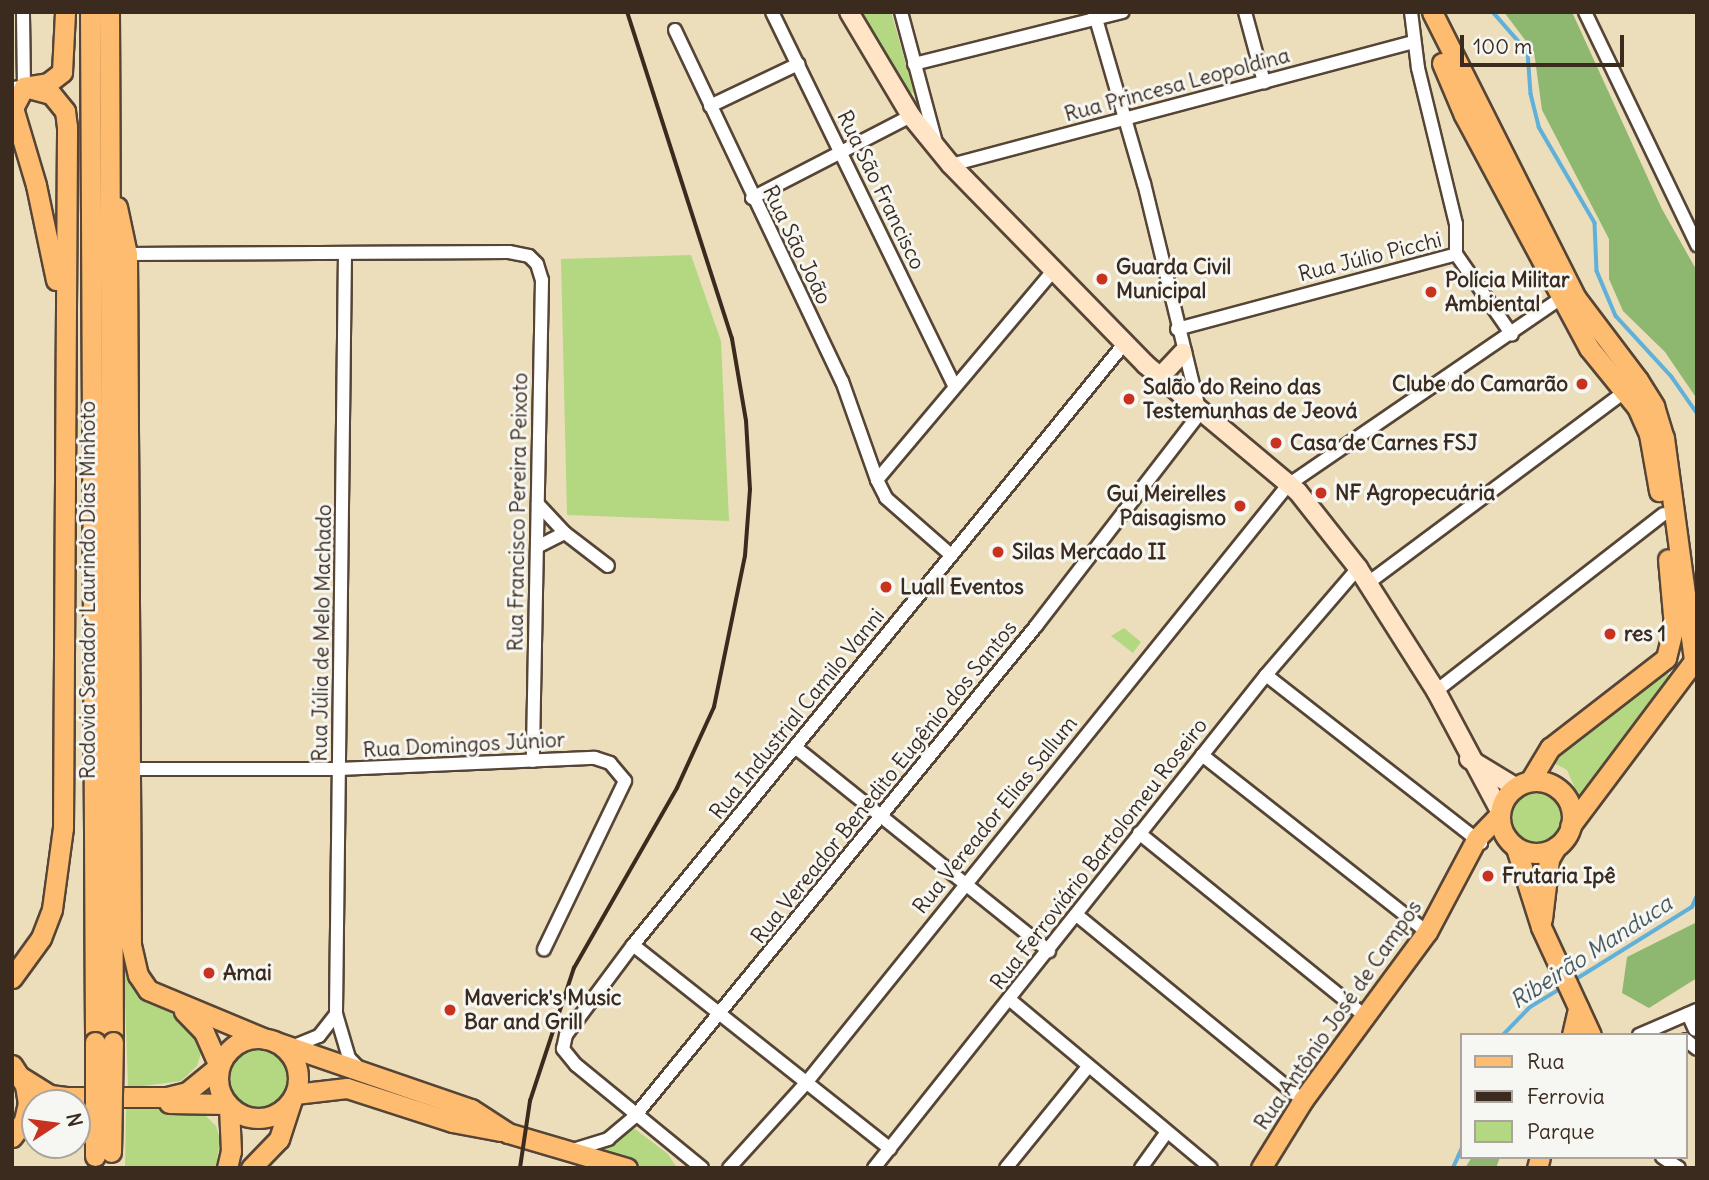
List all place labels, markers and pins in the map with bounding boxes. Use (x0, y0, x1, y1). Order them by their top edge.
place label: Guarda Civil Municipal (1116, 254, 1231, 304)
place label: Polícia Militar Ambiental (1445, 267, 1569, 317)
marker: Guarda Civil Municipal (1094, 271, 1110, 287)
marker: Polícia Militar Ambiental (1423, 284, 1439, 300)
place label: Clube do Camarão (1392, 371, 1568, 397)
place label: Salão do Reino das Testemunhas de Jeová (1143, 374, 1357, 424)
marker: Clube do Camarão (1574, 376, 1590, 392)
marker: Salão do Reino das Testemunhas de Jeová (1121, 391, 1137, 407)
place label: Casa de Carnes FSJ (1290, 430, 1478, 456)
marker: Casa de Carnes FSJ (1268, 435, 1284, 451)
place label: NF Agropecuária (1335, 480, 1495, 506)
place label: Gui Meirelles Paisagismo (1106, 481, 1226, 531)
marker: NF Agropecuária (1313, 485, 1329, 501)
marker: Gui Meirelles Paisagismo (1232, 498, 1248, 514)
place label: Silas Mercado II (1012, 539, 1166, 565)
marker: Silas Mercado II (990, 544, 1006, 560)
place label: Luall Eventos (900, 574, 1024, 600)
marker: Luall Eventos (878, 579, 894, 595)
place label: res 1 (1624, 621, 1666, 647)
marker: res 1 (1602, 626, 1618, 642)
place label: Frutaria Ipê (1502, 863, 1615, 889)
marker: Frutaria Ipê (1480, 868, 1496, 884)
place label: Amai (223, 960, 272, 986)
marker: Amai (201, 965, 217, 981)
place label: Maverick's Music Bar and Grill (464, 985, 621, 1035)
marker: Maverick's Music Bar and Grill (442, 1002, 458, 1018)

